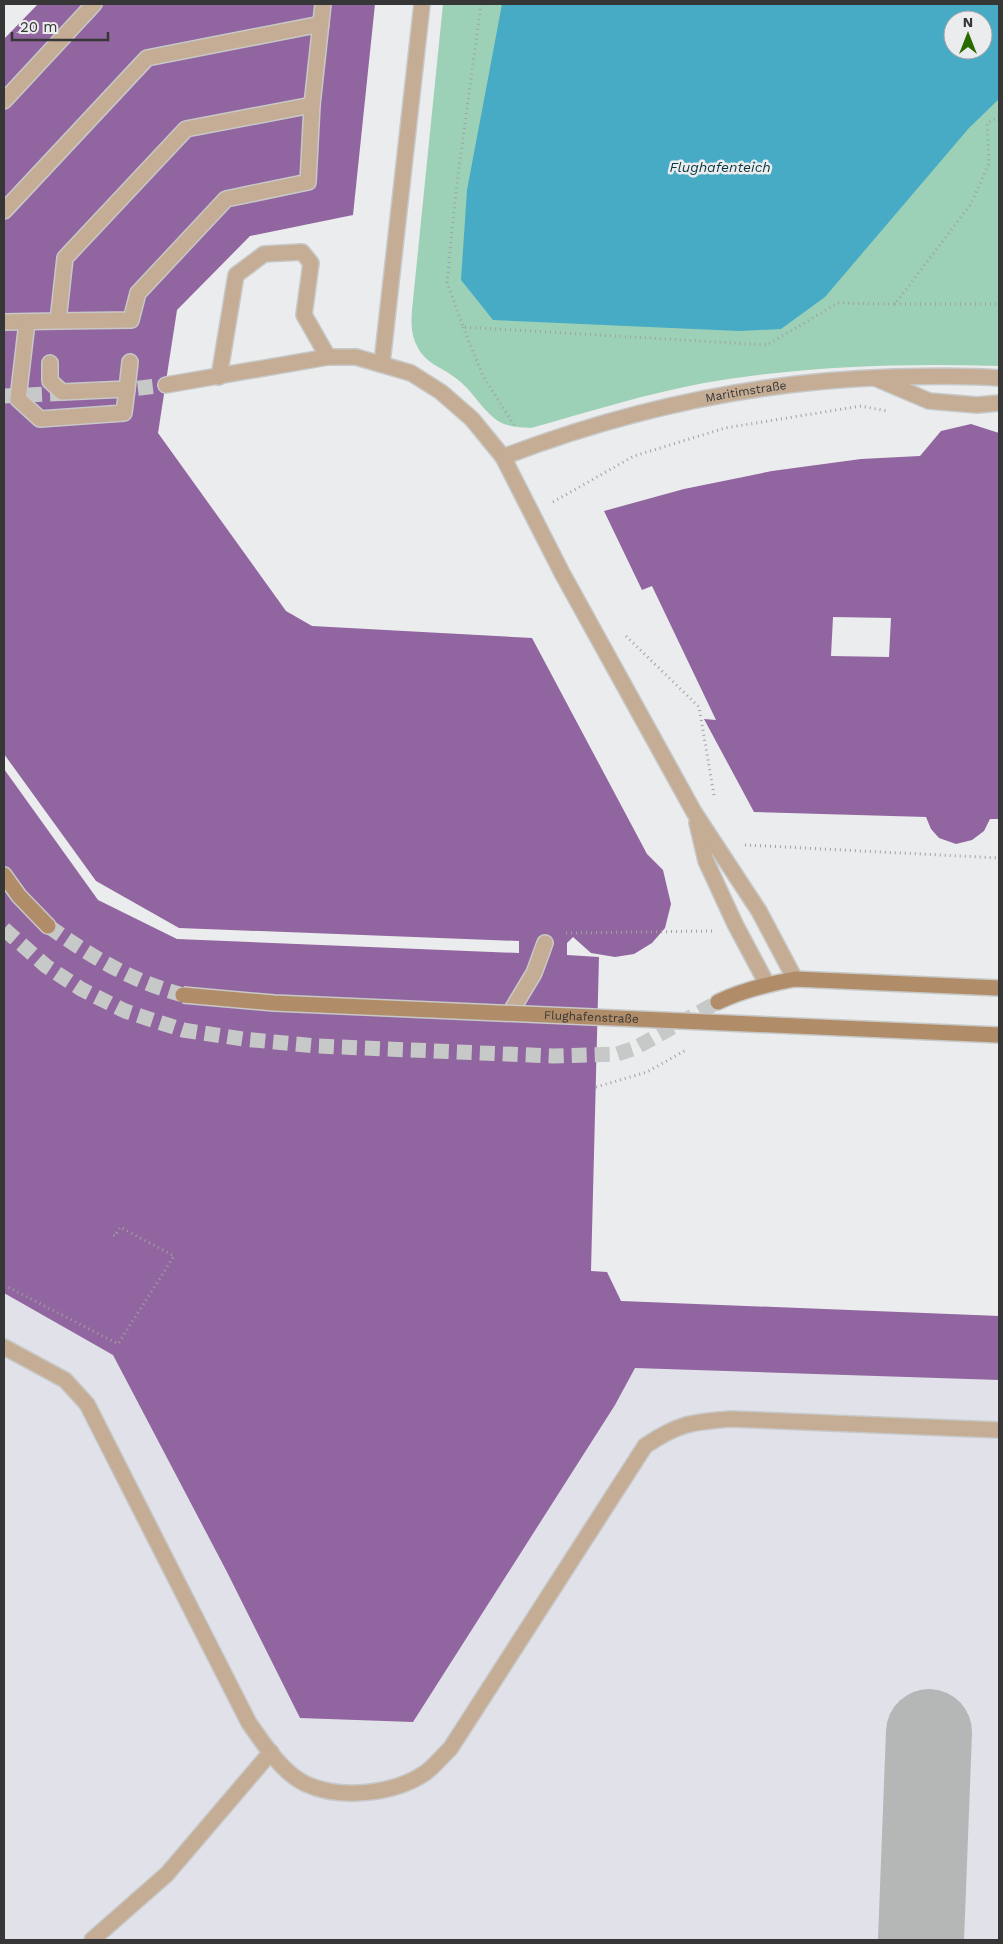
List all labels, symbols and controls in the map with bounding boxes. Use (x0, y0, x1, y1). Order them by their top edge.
scale bar (12, 10, 109, 42)
north arrow (943, 10, 993, 60)
text: N (963, 14, 973, 30)
text: 20 m (20, 18, 58, 36)
water label: Flughafenteich (669, 159, 771, 175)
street label: Maritimstraße (704, 378, 787, 405)
street label: Flughafenstraße (543, 1008, 639, 1026)

